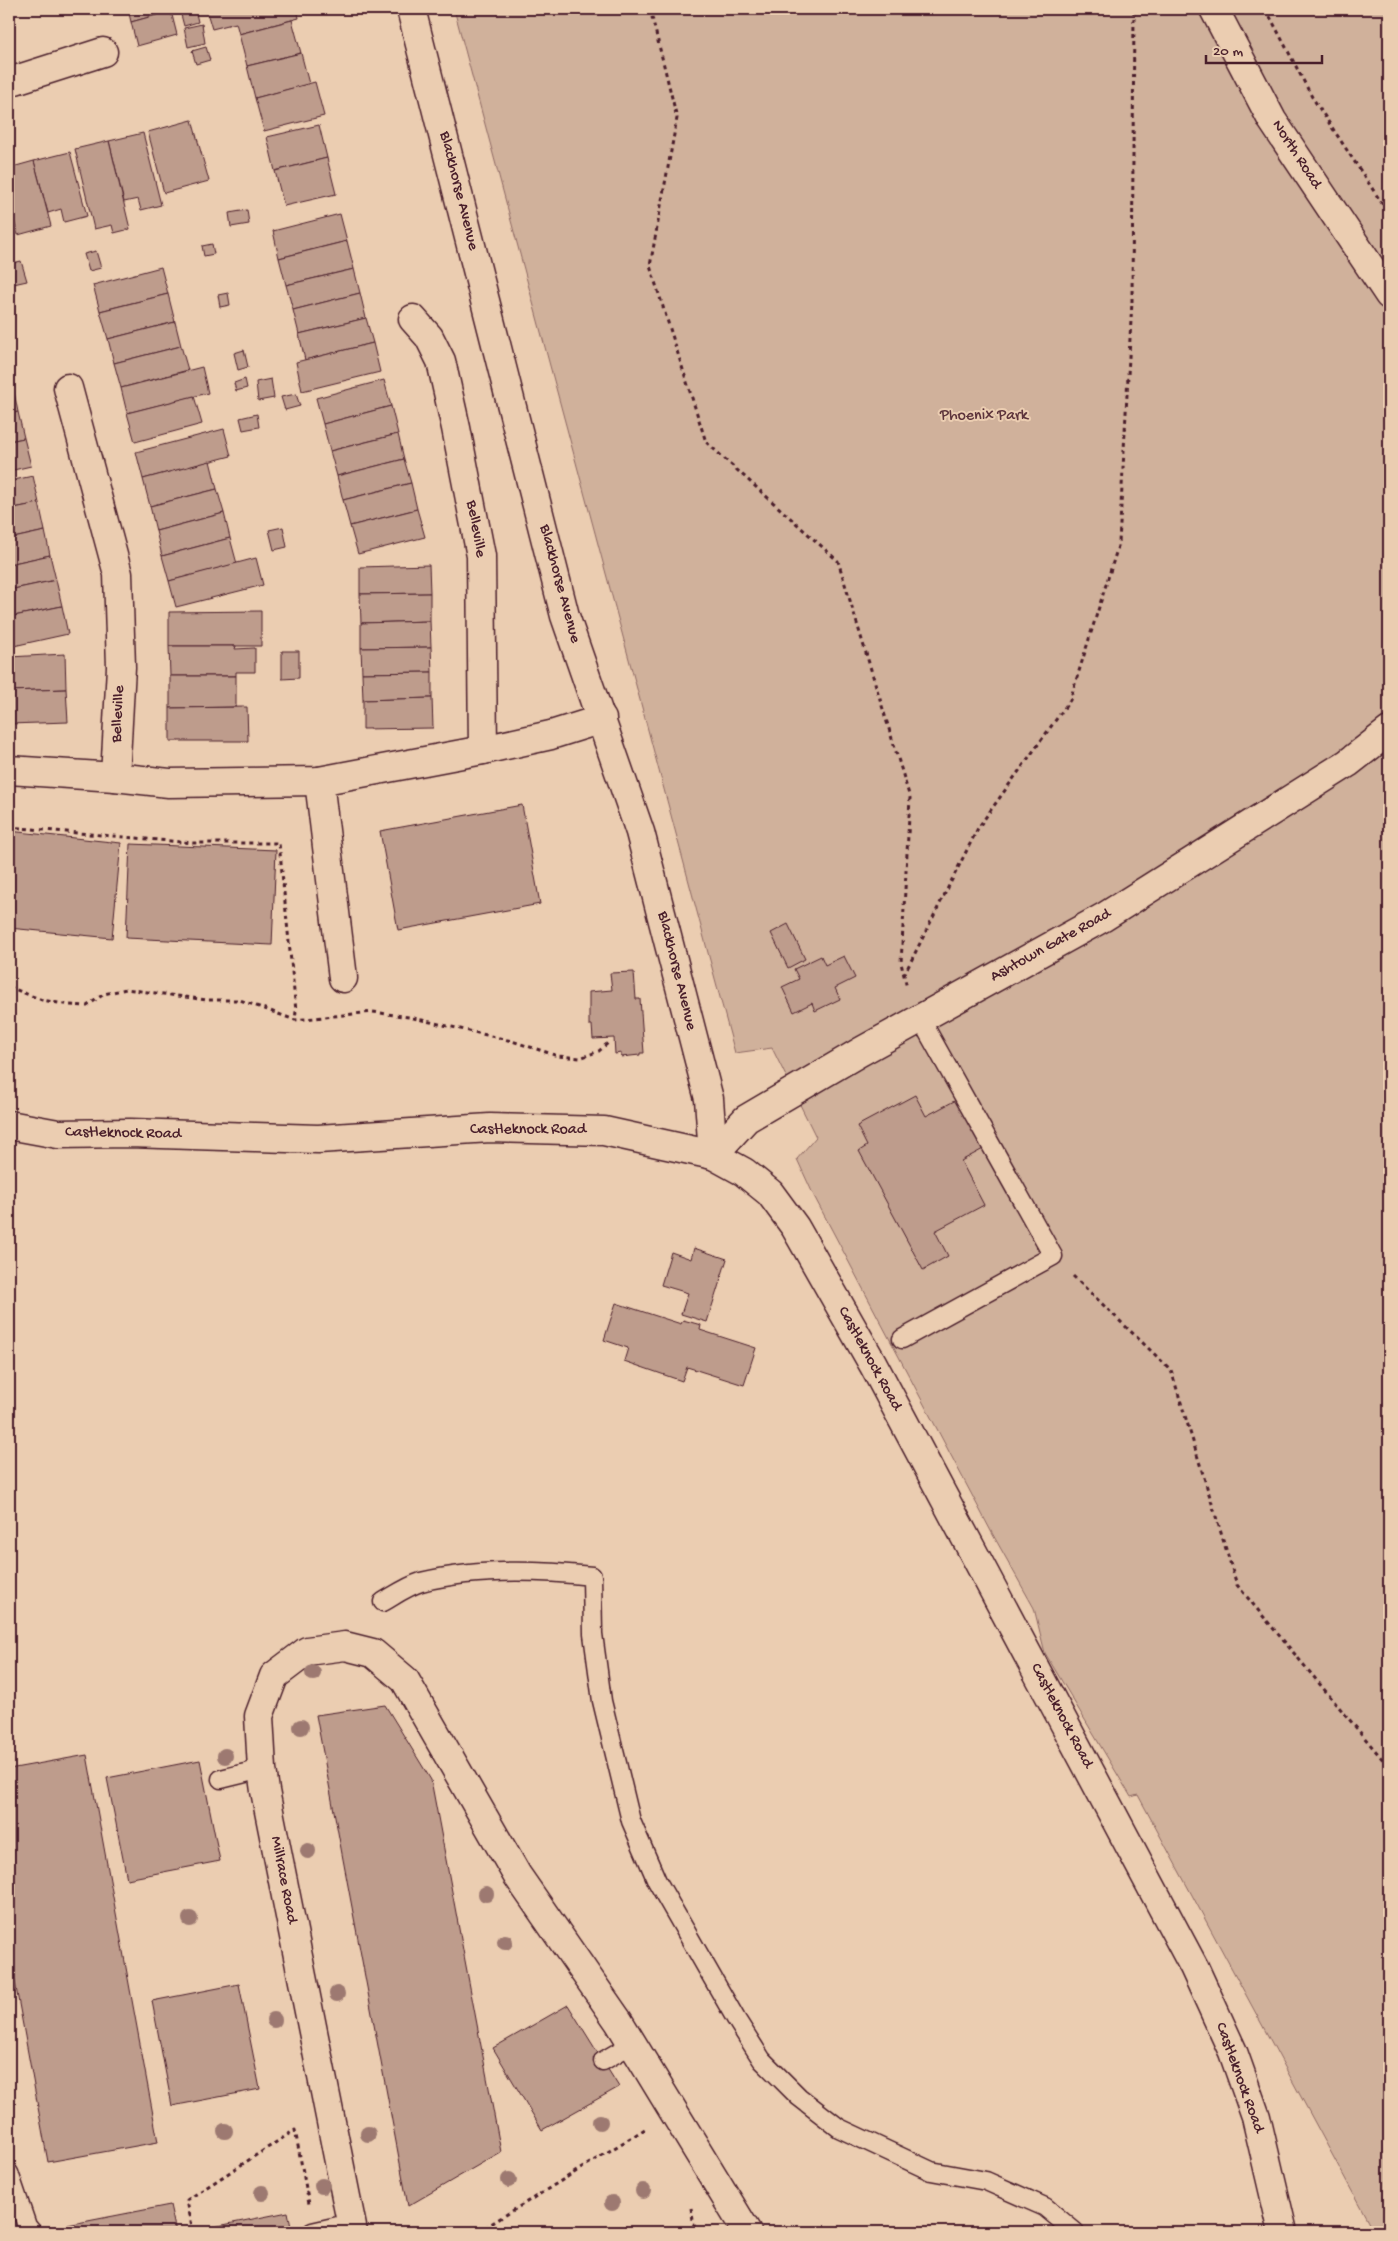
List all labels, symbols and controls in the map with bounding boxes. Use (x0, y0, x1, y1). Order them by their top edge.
scale bar (1206, 32, 1322, 64)
text: 20 m (1213, 43, 1243, 61)
street label: North Road (1267, 117, 1326, 194)
street label: Blackhorse Avenue (434, 129, 482, 253)
park label: Phoenix Park (939, 407, 1030, 426)
street label: Belleville (460, 498, 489, 560)
street label: Blackhorse Avenue (534, 522, 584, 646)
street label: Belleville (108, 684, 130, 744)
street label: Ashtown Gate Road (987, 904, 1116, 987)
street label: Blackhorse Avenue (652, 909, 700, 1033)
street label: Castleknock Road (470, 1121, 588, 1140)
street label: Castleknock Road (65, 1123, 183, 1145)
street label: Castleknock Road (833, 1304, 906, 1416)
street label: Castleknock Road (1025, 1660, 1097, 1773)
street label: Millrace Road (265, 1835, 301, 1927)
street label: Castleknock Road (1210, 2020, 1268, 2137)

